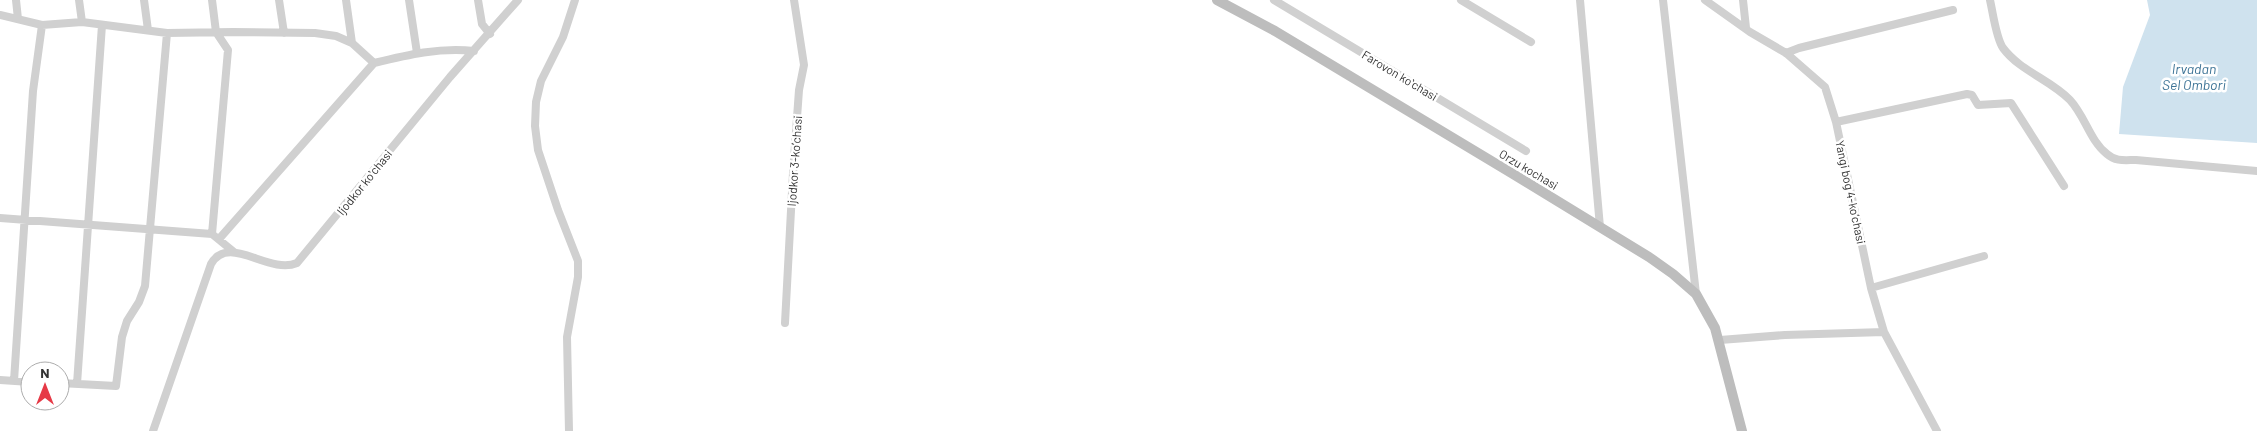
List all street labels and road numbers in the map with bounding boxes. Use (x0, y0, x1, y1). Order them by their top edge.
street label: Farovon koʻchasi (1360, 47, 1440, 103)
street label: Ijodkor 3-koʼchasi (784, 115, 804, 207)
street label: Yangi bog 4-koʼchasi (1833, 139, 1869, 245)
street label: Orzu kochasi (1497, 146, 1561, 192)
street label: Ijodkor koʻchasi (333, 147, 395, 217)

